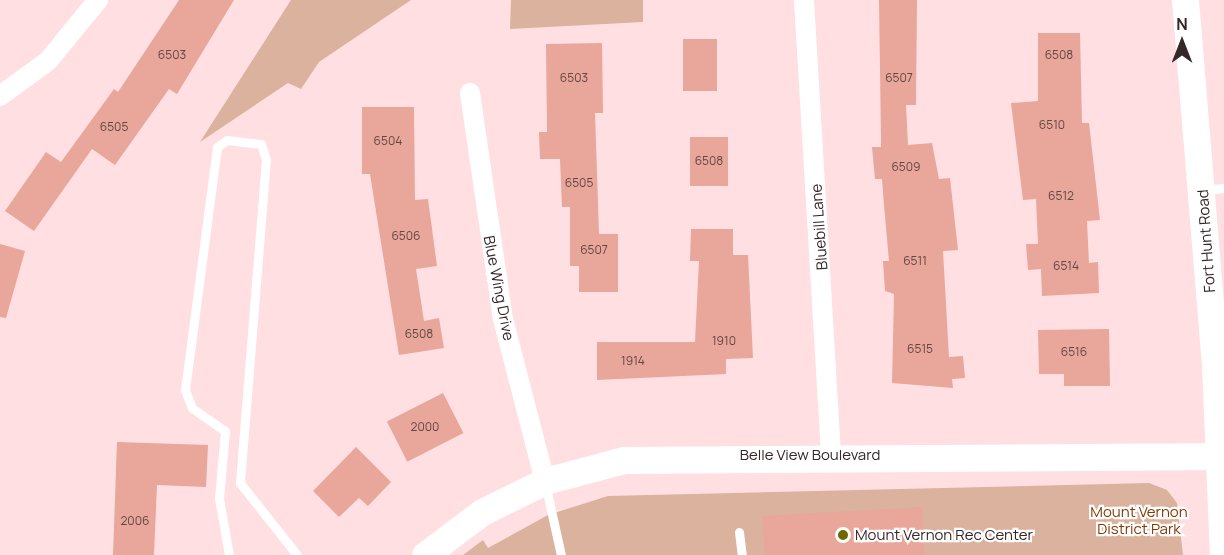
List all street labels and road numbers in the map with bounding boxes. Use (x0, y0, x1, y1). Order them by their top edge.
street label: Bluebill Lane (807, 183, 831, 271)
street label: Fort Hunt Road (1193, 189, 1219, 293)
street label: Blue Wing Drive (480, 234, 518, 342)
street label: Belle View Boulevard (740, 446, 880, 464)

